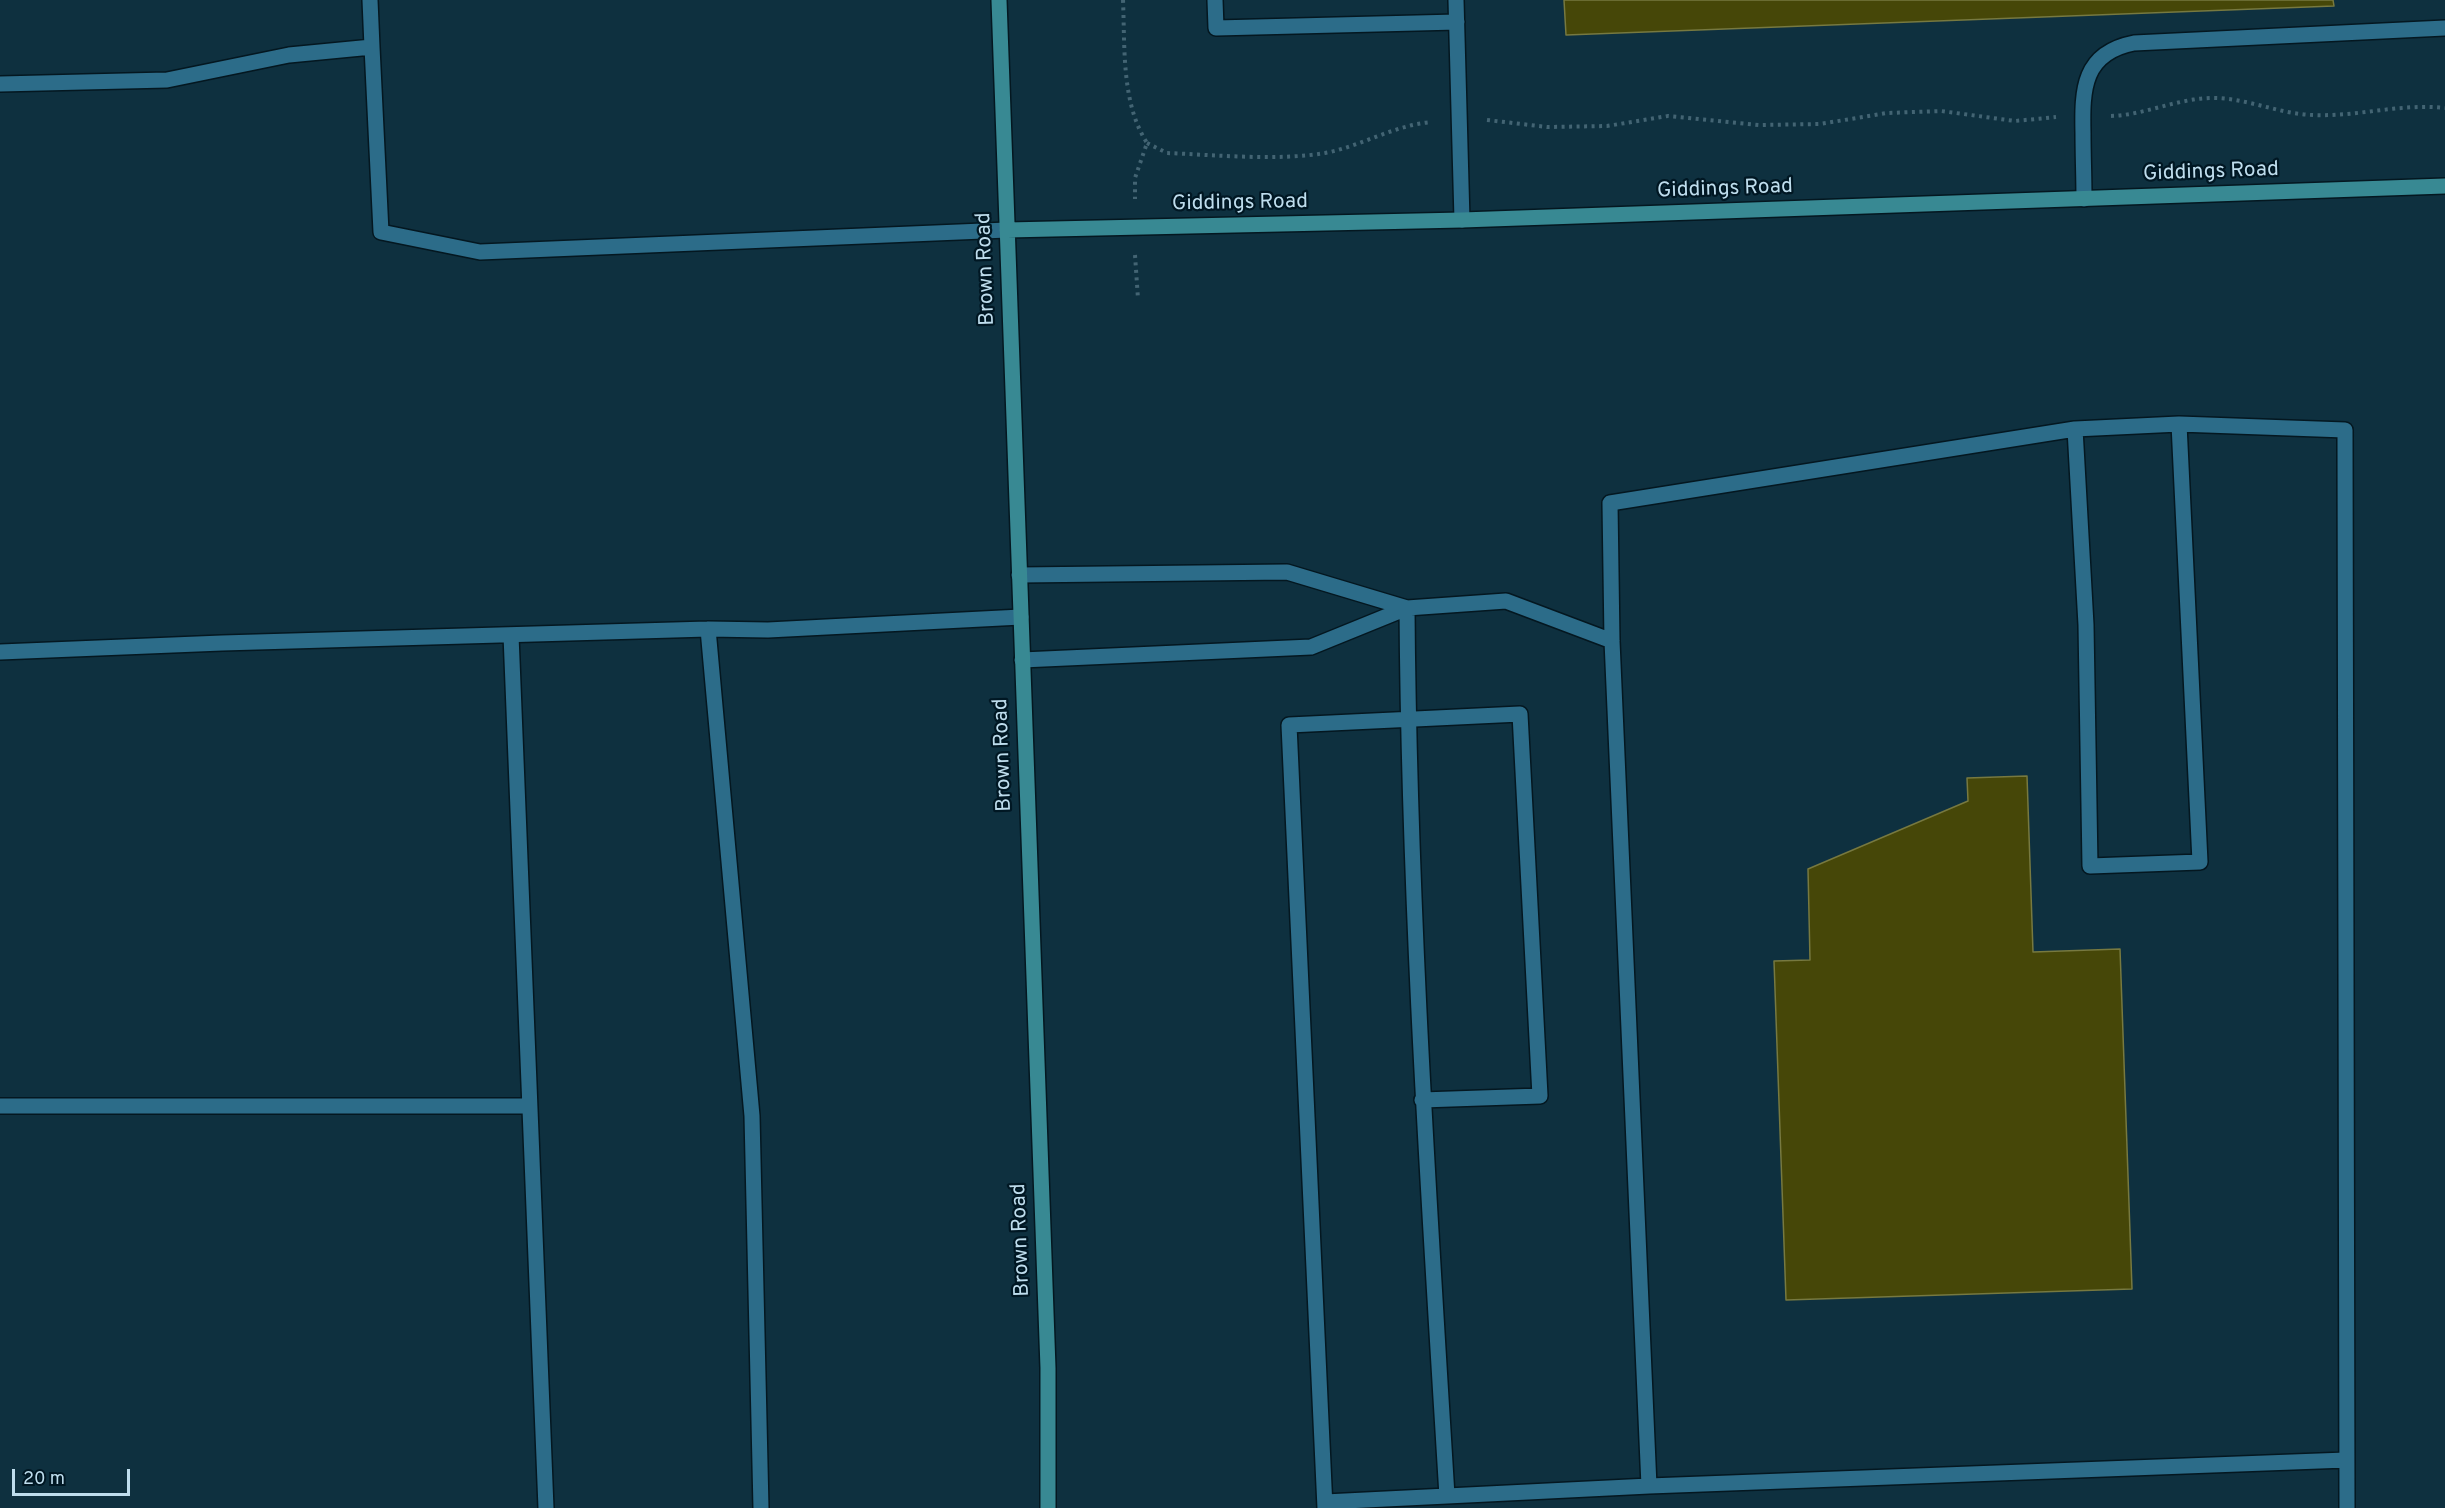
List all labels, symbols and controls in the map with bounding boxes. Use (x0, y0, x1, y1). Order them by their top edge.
street label: Giddings Road (2143, 158, 2279, 188)
street label: Giddings Road (1657, 175, 1793, 205)
street label: Giddings Road (1172, 190, 1308, 218)
street label: Brown Road (972, 212, 1002, 326)
street label: Brown Road (989, 698, 1019, 812)
street label: Brown Road (1007, 1183, 1037, 1297)
scale bar (15, 1457, 134, 1495)
text: 20 m (23, 1468, 65, 1491)

